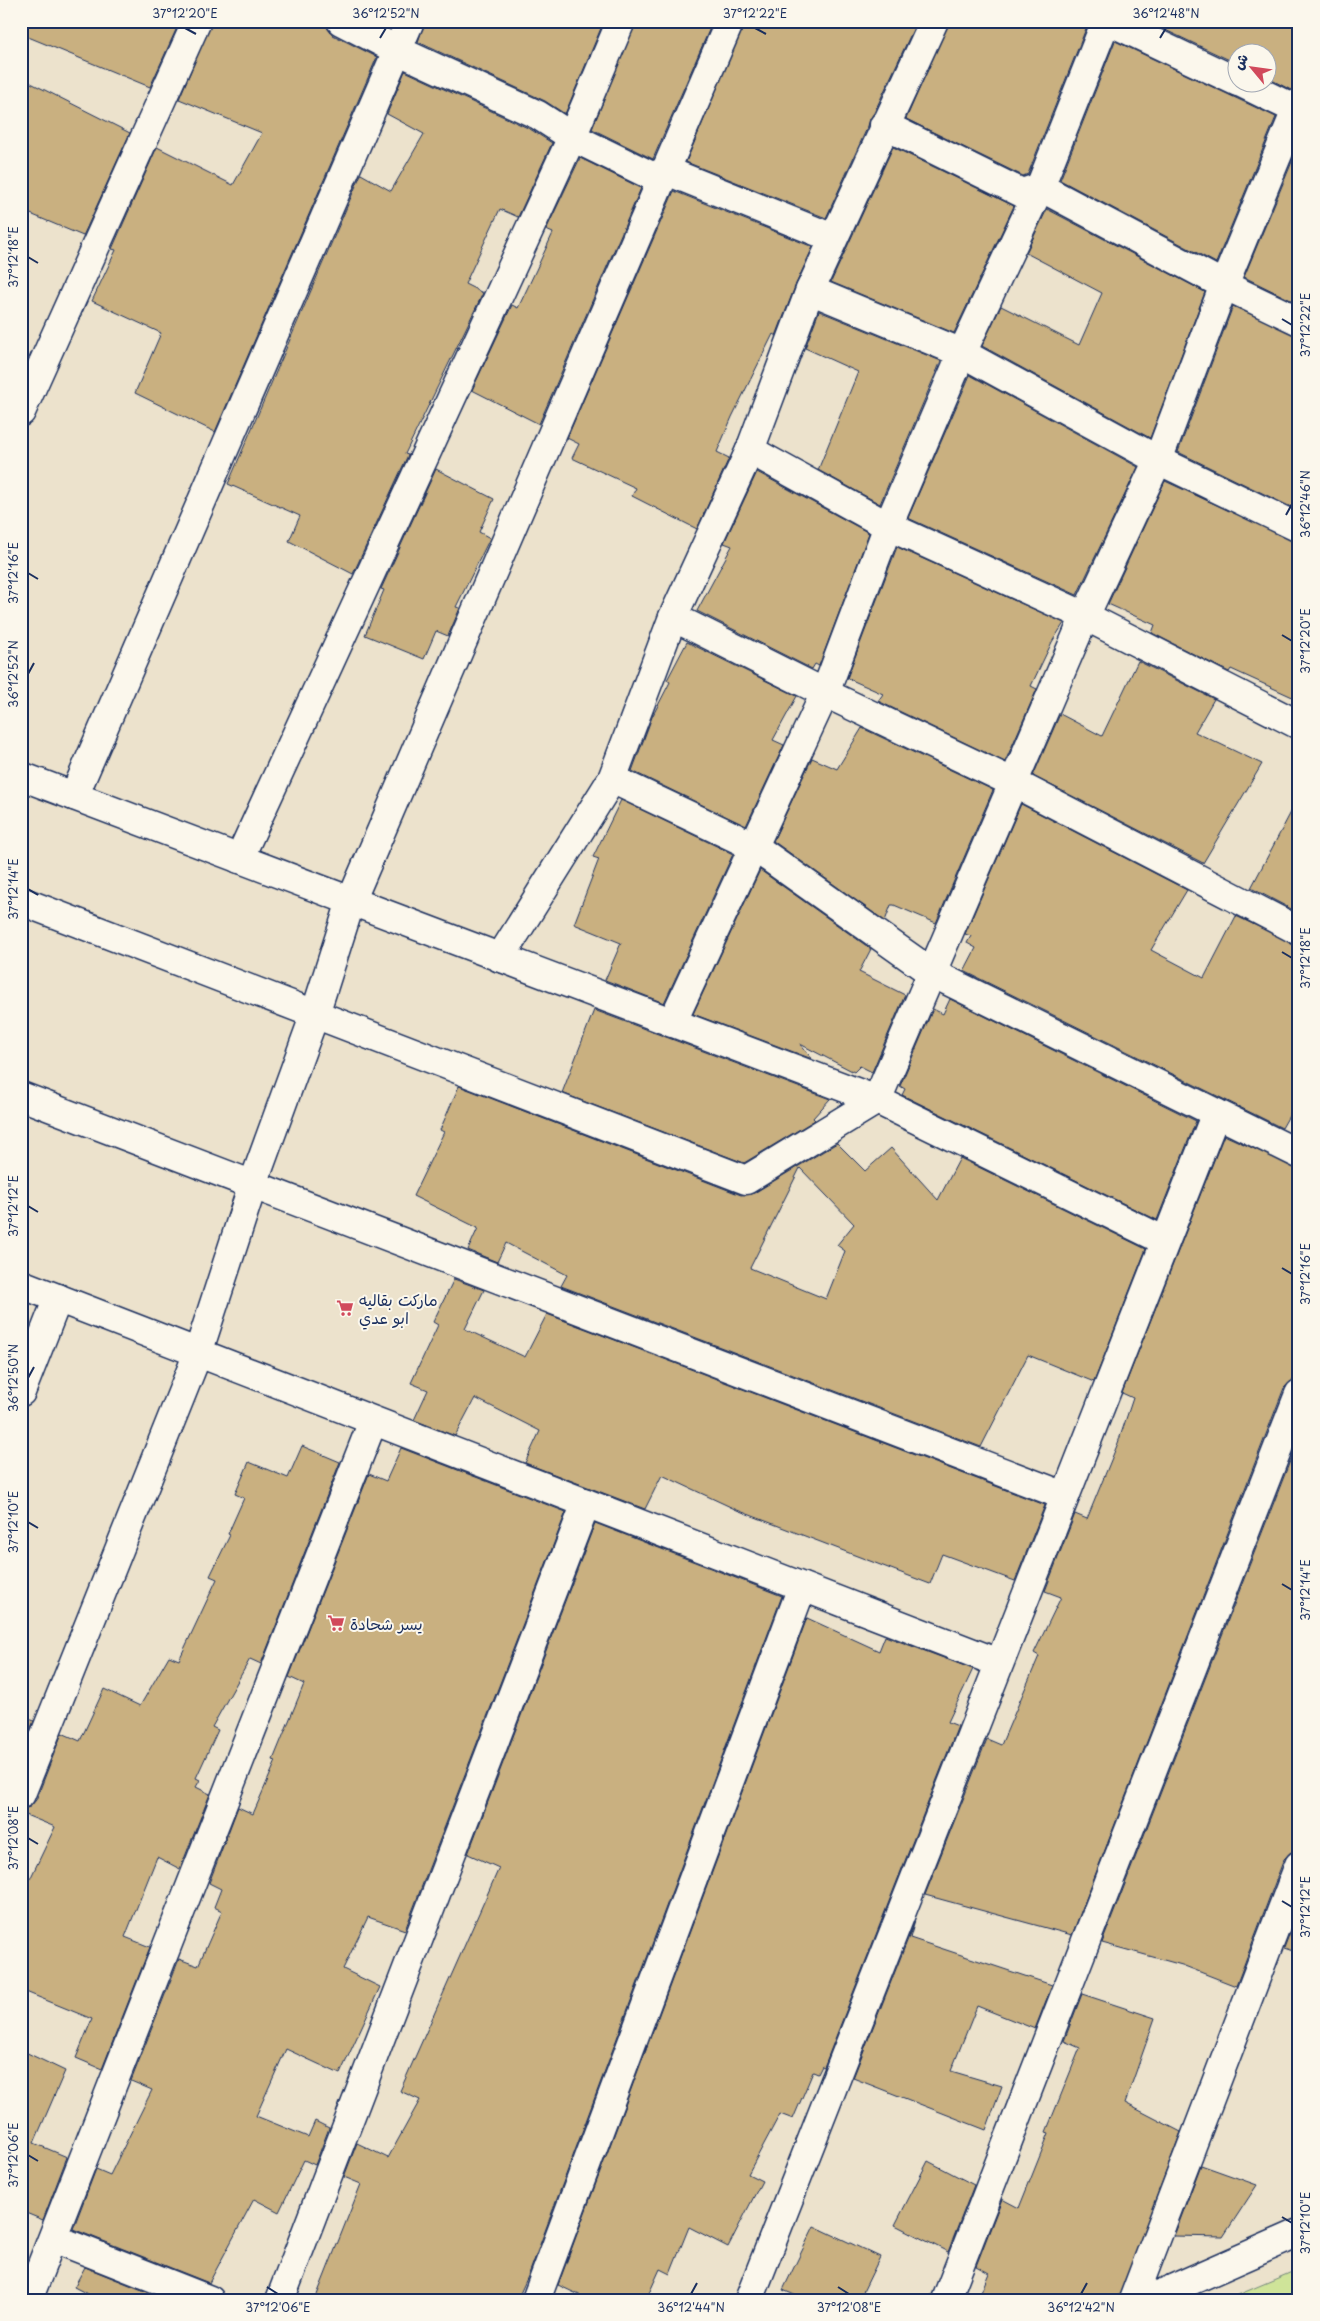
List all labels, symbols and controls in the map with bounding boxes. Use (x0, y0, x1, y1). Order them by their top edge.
text: 37°12'20"E (152, 4, 218, 22)
text: 36°12'52"N (352, 4, 420, 22)
text: 37°12'22"E (723, 4, 787, 22)
text: 36°12'48"N (1132, 4, 1200, 22)
north arrow (1228, 42, 1278, 92)
text: ش (1227, 50, 1253, 73)
text: 37°12'18"E (4, 226, 22, 288)
text: 37°12'22"E (1296, 293, 1314, 357)
text: 36°12'46"N (1296, 470, 1314, 538)
text: 37°12'16"E (4, 542, 22, 604)
text: 37°12'20"E (1296, 608, 1314, 674)
text: 36°12'52"N (4, 640, 22, 708)
text: 37°12'14"E (4, 858, 22, 920)
text: 37°12'18"E (1296, 927, 1314, 989)
text: 37°12'12"E (4, 1175, 22, 1237)
text: 37°12'16"E (1296, 1243, 1314, 1305)
place label: ماركت بقاليه ابو عدي (359, 1287, 438, 1330)
supermarket icon: ماركت بقاليه ابو عدي (335, 1298, 355, 1318)
text: 36°12'50"N (4, 1344, 22, 1412)
text: 37°12'10"E (4, 1491, 22, 1553)
text: 37°12'14"E (1296, 1559, 1314, 1621)
place label: يسر شحادة (350, 1611, 423, 1635)
supermarket icon: يسر شحادة (326, 1613, 346, 1633)
text: 37°12'08"E (4, 1806, 22, 1870)
text: 37°12'12"E (1296, 1876, 1314, 1938)
text: 37°12'06"E (4, 2122, 22, 2188)
text: 37°12'10"E (1296, 2192, 1314, 2254)
text: 37°12'06"E (245, 2298, 311, 2316)
text: 36°12'44"N (657, 2298, 725, 2316)
text: 37°12'08"E (817, 2298, 881, 2316)
text: 36°12'42"N (1047, 2298, 1115, 2316)

